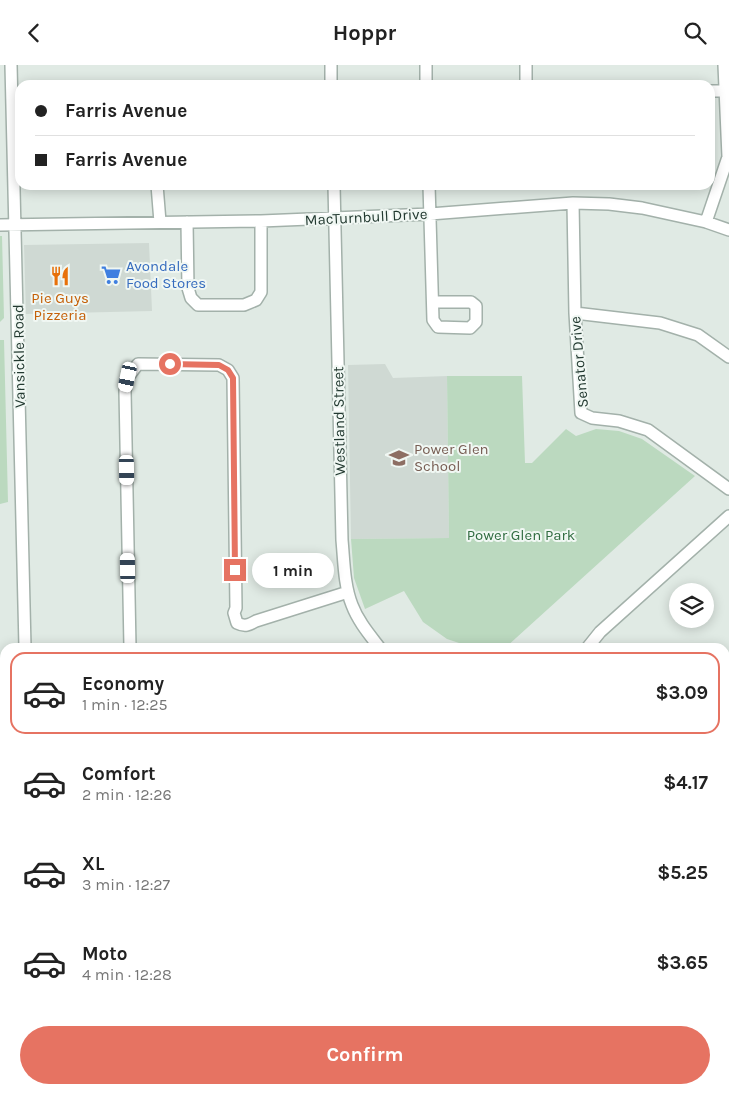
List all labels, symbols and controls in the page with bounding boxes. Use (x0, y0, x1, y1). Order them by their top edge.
icon: back (20, 19, 48, 47)
icon: search (681, 19, 709, 47)
text: Hoppr (333, 20, 396, 46)
text: Farris Avenue (65, 100, 187, 122)
text: Farris Avenue (65, 149, 187, 171)
street label: MacTurnbull Drive (304, 205, 428, 229)
place label: Avondale Food Stores (126, 257, 206, 292)
supermarket icon: Avondale Food Stores (100, 264, 122, 286)
restaurant icon: Pie Guys Pizzeria (49, 265, 71, 287)
place label: Pie Guys Pizzeria (31, 289, 89, 324)
street label: Vansickle Road (9, 304, 29, 408)
street label: Senator Drive (566, 315, 592, 409)
route start (159, 353, 181, 375)
car (117, 361, 138, 393)
street label: Westland Street (329, 366, 349, 476)
place label: Power Glen School (414, 440, 489, 475)
school or university icon: Power Glen School (388, 447, 410, 469)
car (119, 455, 134, 485)
park label: Power Glen Park (467, 526, 575, 544)
car (120, 553, 135, 583)
callout: 1 min (252, 553, 335, 587)
route end (224, 559, 246, 581)
text: 1 min (273, 561, 313, 580)
map controls (669, 583, 714, 628)
button: layers (669, 583, 714, 628)
icon: car (22, 671, 67, 716)
text: Economy (82, 673, 164, 695)
text: $3.09 (655, 682, 708, 704)
text: 1 min · 12:25 (82, 695, 168, 714)
icon: car (22, 761, 67, 806)
text: Comfort (82, 763, 156, 785)
text: $4.17 (663, 772, 708, 794)
text: 2 min · 12:26 (82, 785, 172, 804)
icon: car (22, 851, 67, 896)
text: XL (82, 853, 104, 875)
text: $5.25 (657, 862, 708, 884)
text: 3 min · 12:27 (82, 875, 170, 894)
icon: car (22, 941, 67, 986)
text: Moto (82, 943, 128, 965)
text: $3.65 (656, 952, 708, 974)
text: 4 min · 12:28 (82, 965, 172, 984)
button: Confirm (20, 1026, 710, 1084)

